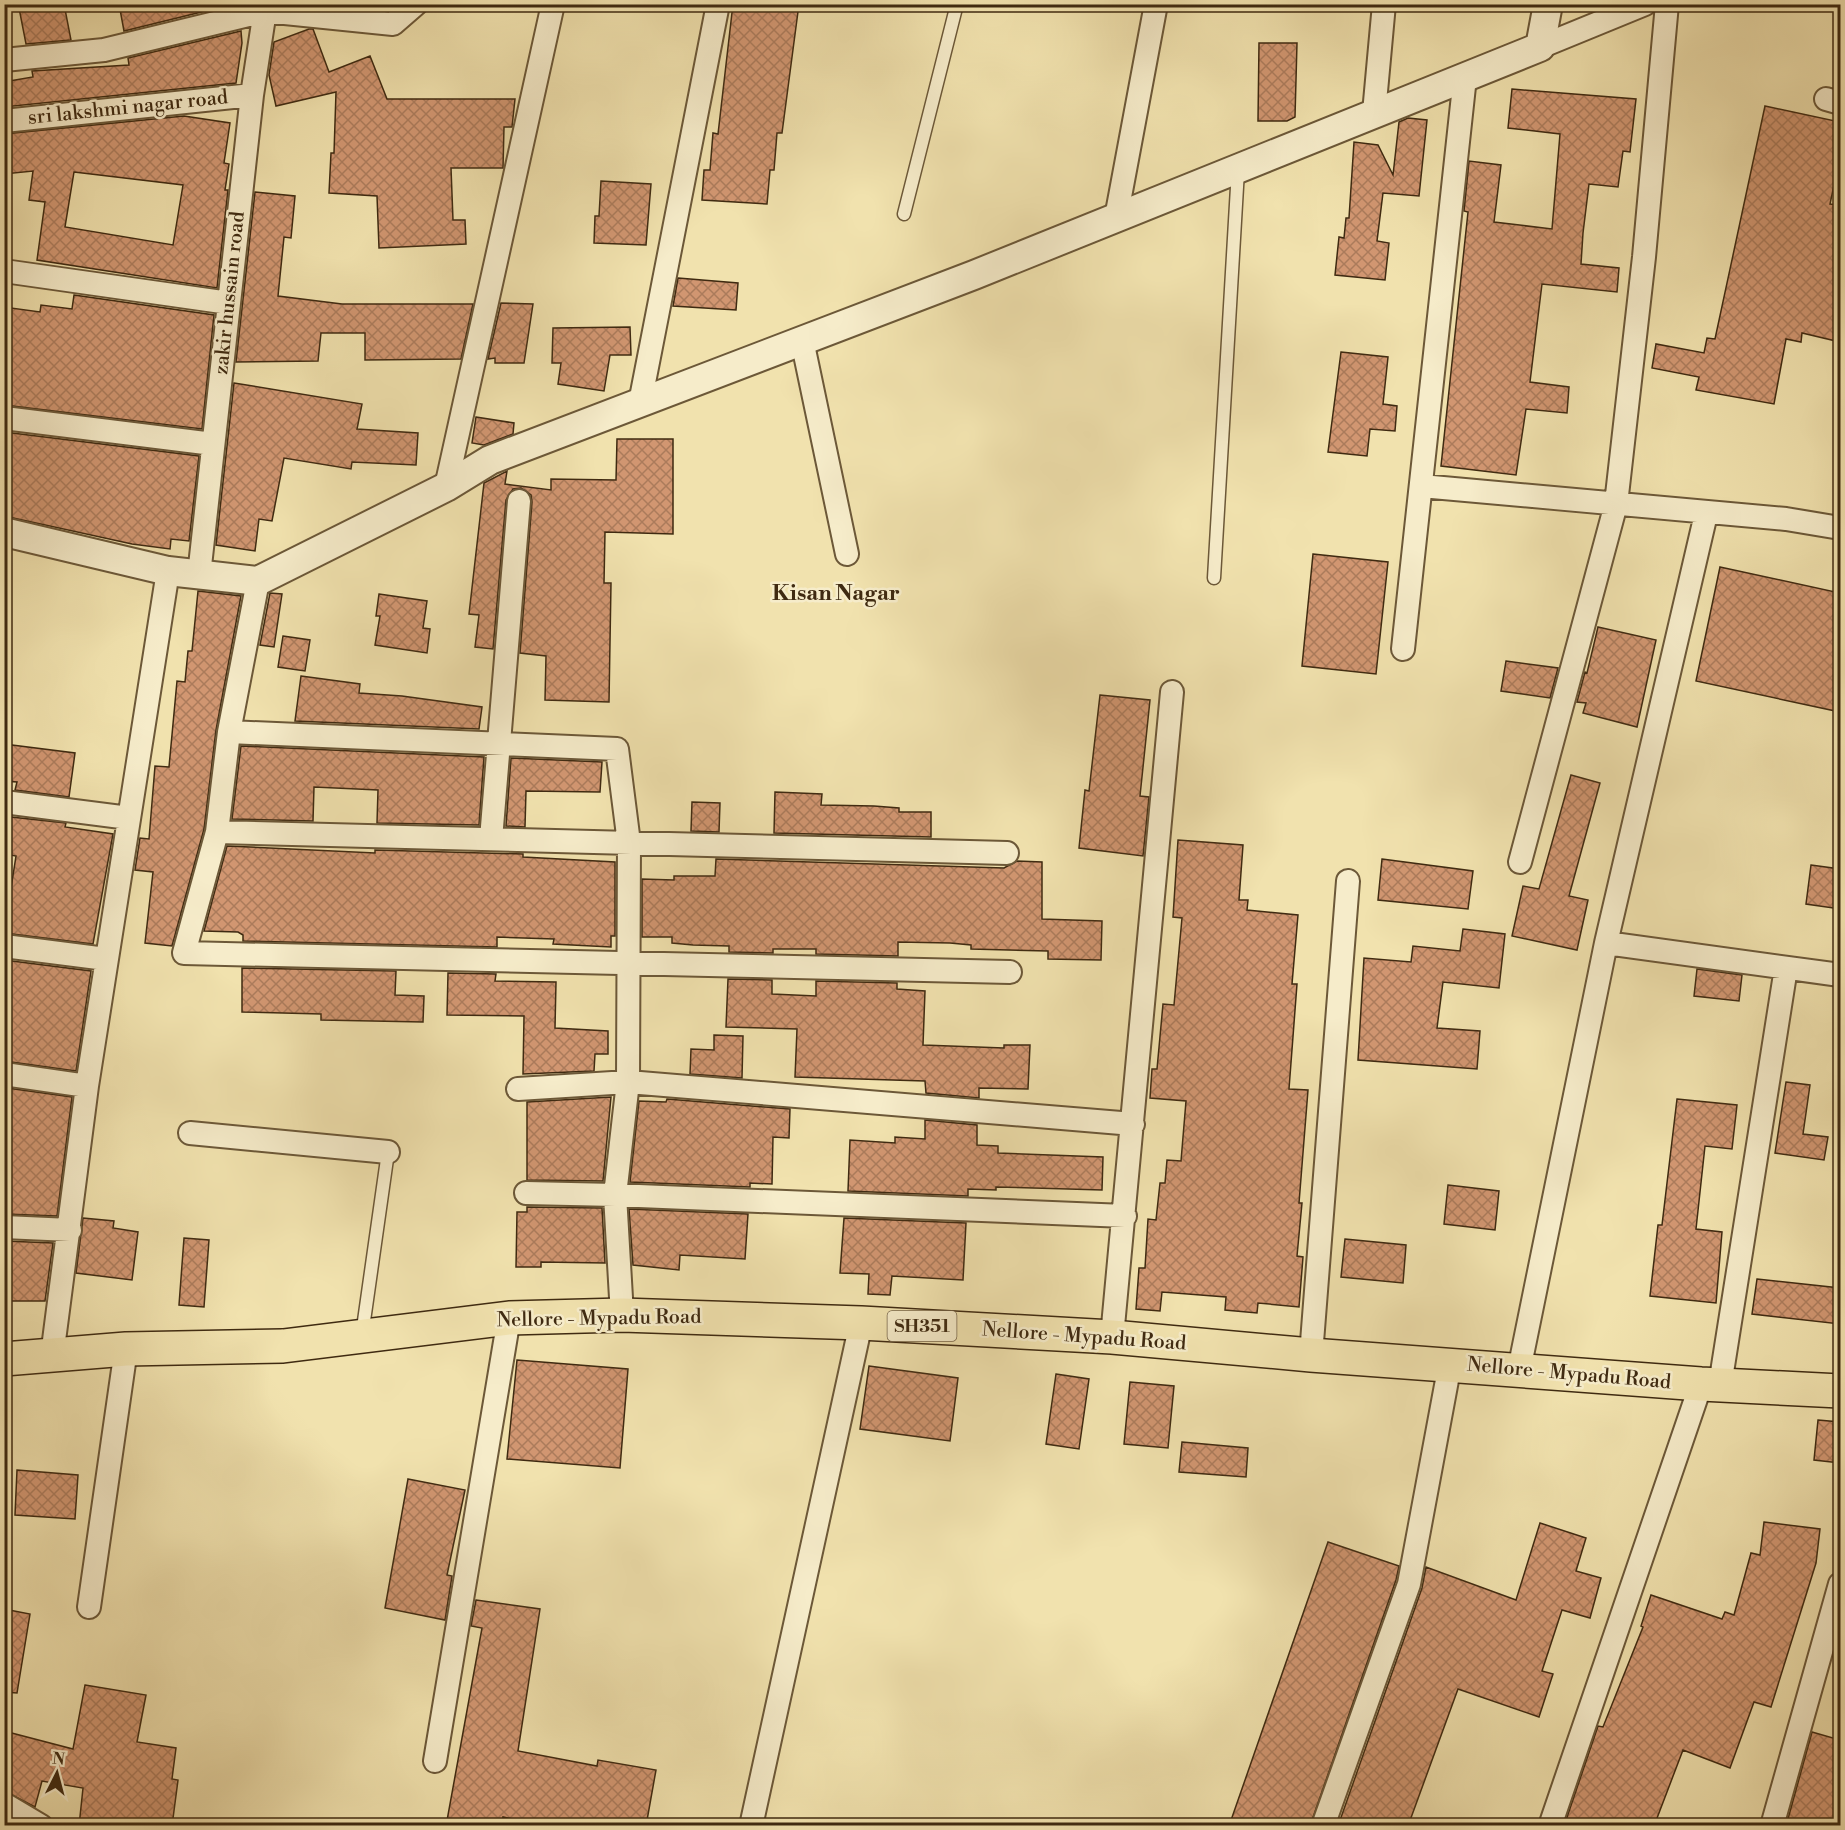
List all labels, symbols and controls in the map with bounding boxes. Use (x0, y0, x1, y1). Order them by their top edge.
street label: sri lakshmi nagar road (27, 85, 230, 131)
street label: zakir hussain road (209, 209, 251, 376)
district label: Kisan Nagar (772, 580, 900, 607)
street label: Nellore - Mypadu Road (496, 1305, 702, 1333)
road number: SH351 (888, 1311, 956, 1341)
street label: Nellore - Mypadu Road (981, 1317, 1188, 1357)
street label: Nellore - Mypadu Road (1466, 1353, 1673, 1395)
north arrow (27, 1743, 87, 1803)
text: N (51, 1748, 66, 1770)

